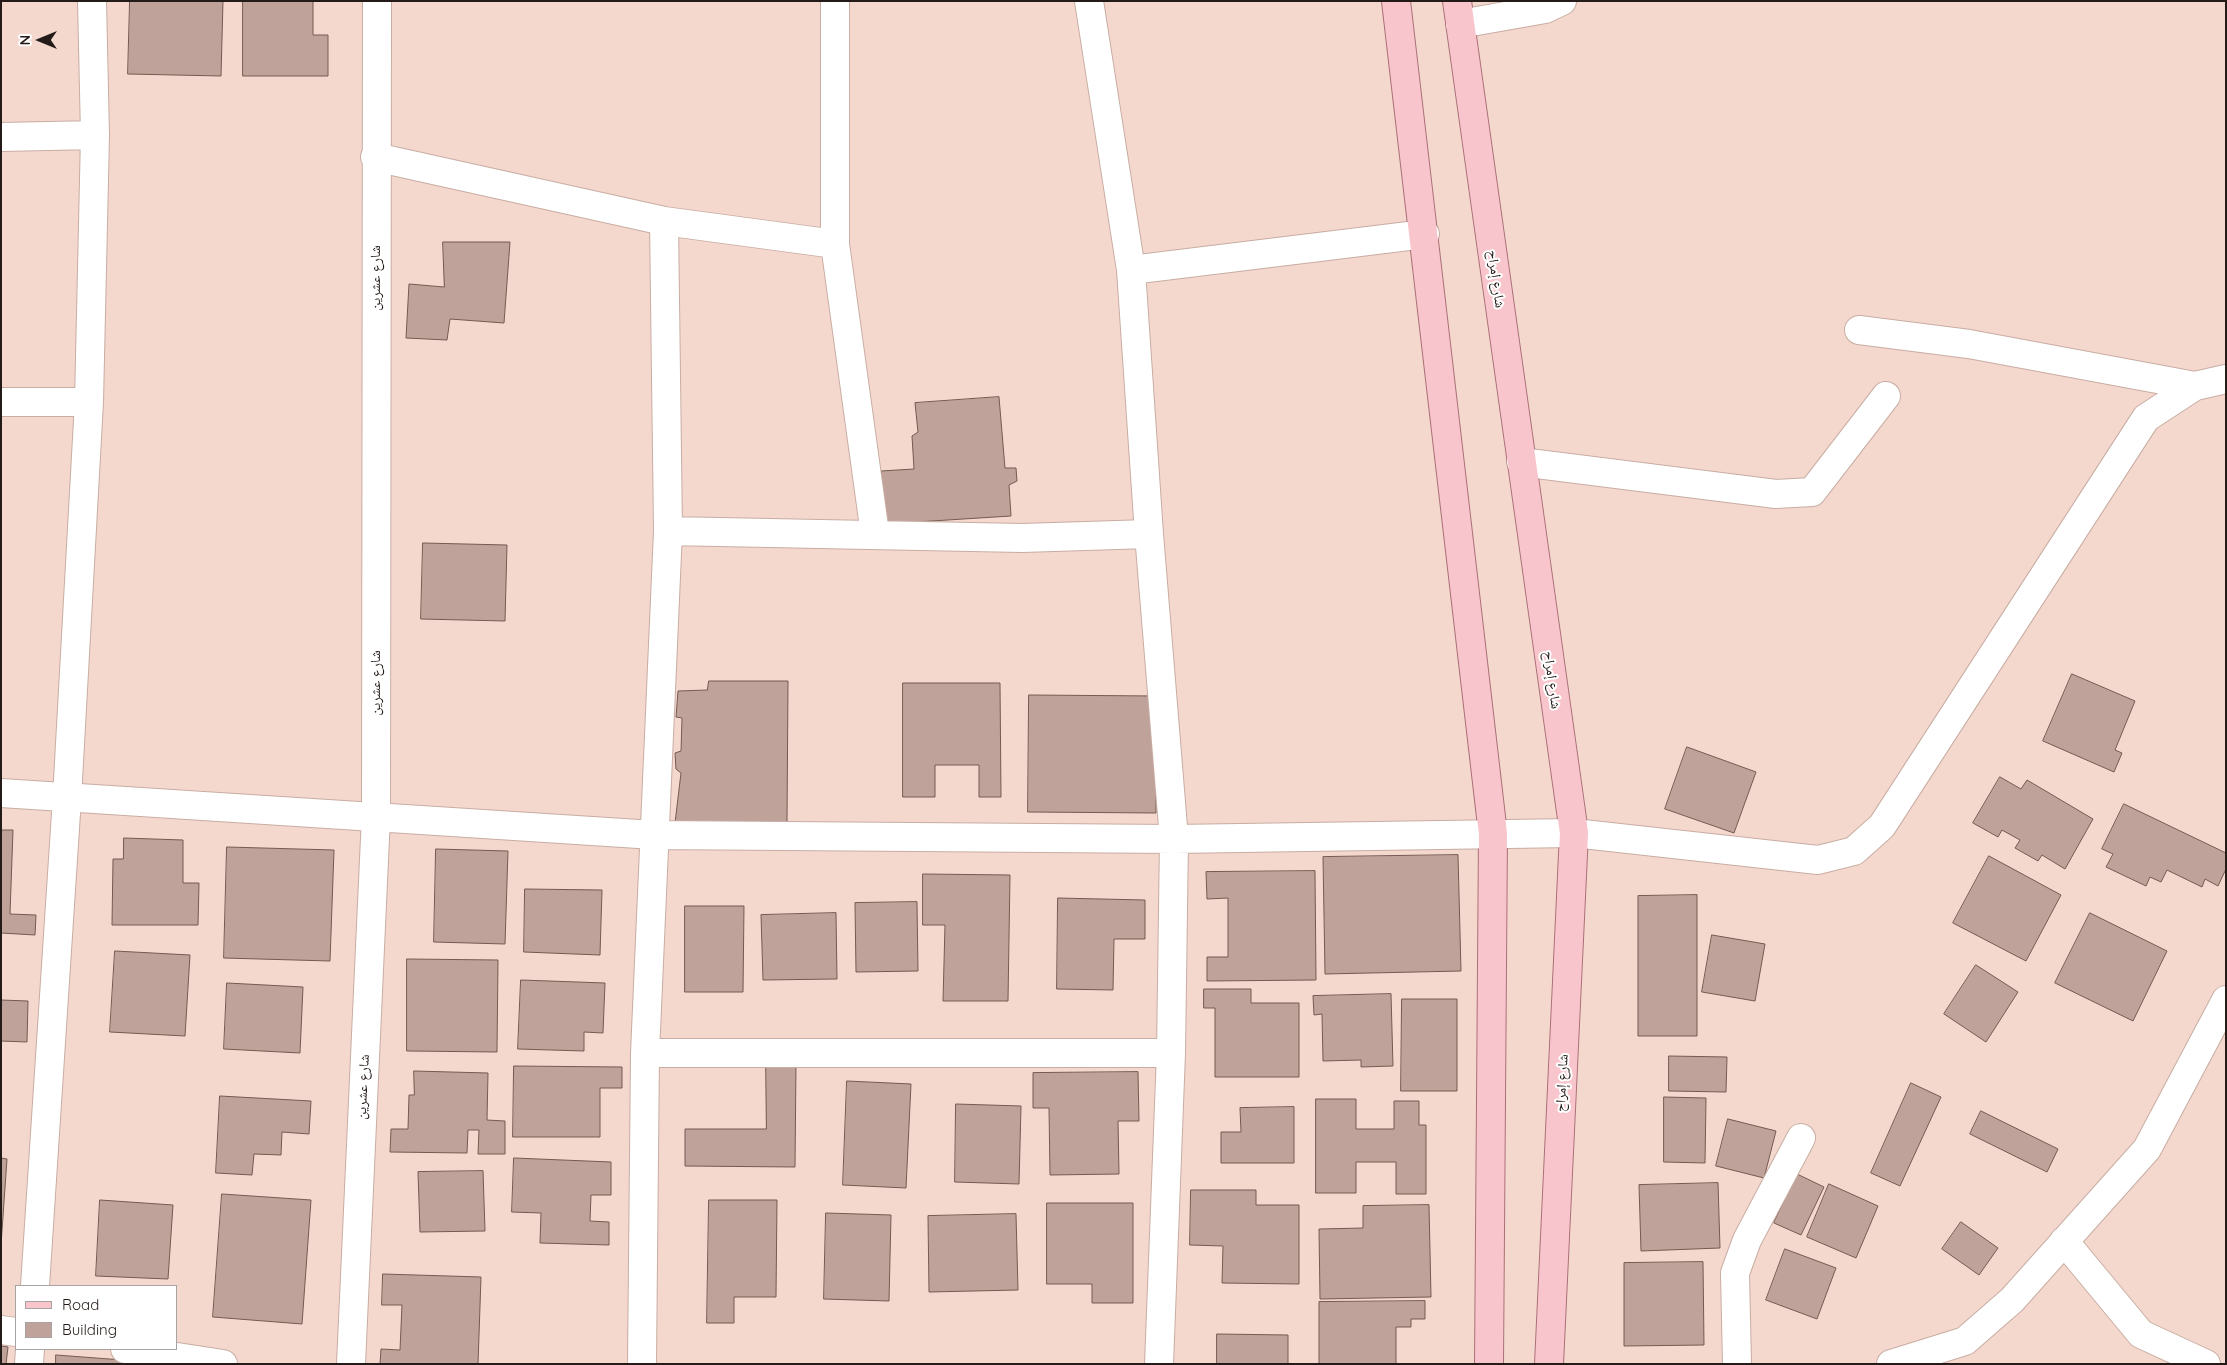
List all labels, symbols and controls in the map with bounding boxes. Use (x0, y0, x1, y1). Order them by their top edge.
north arrow (15, 15, 65, 65)
text: N (16, 35, 34, 45)
street label: شارع عشرين (368, 245, 384, 311)
street label: شارع إمراح (1484, 249, 1508, 309)
street label: شارع عشرين (368, 650, 384, 716)
street label: شارع إمراح (1540, 650, 1564, 710)
street label: شارع عشرين (353, 1054, 373, 1120)
street label: شارع إمراح (1552, 1054, 1572, 1112)
legend (15, 1285, 178, 1350)
text: Road (62, 1295, 99, 1314)
text: Building (62, 1320, 117, 1339)

